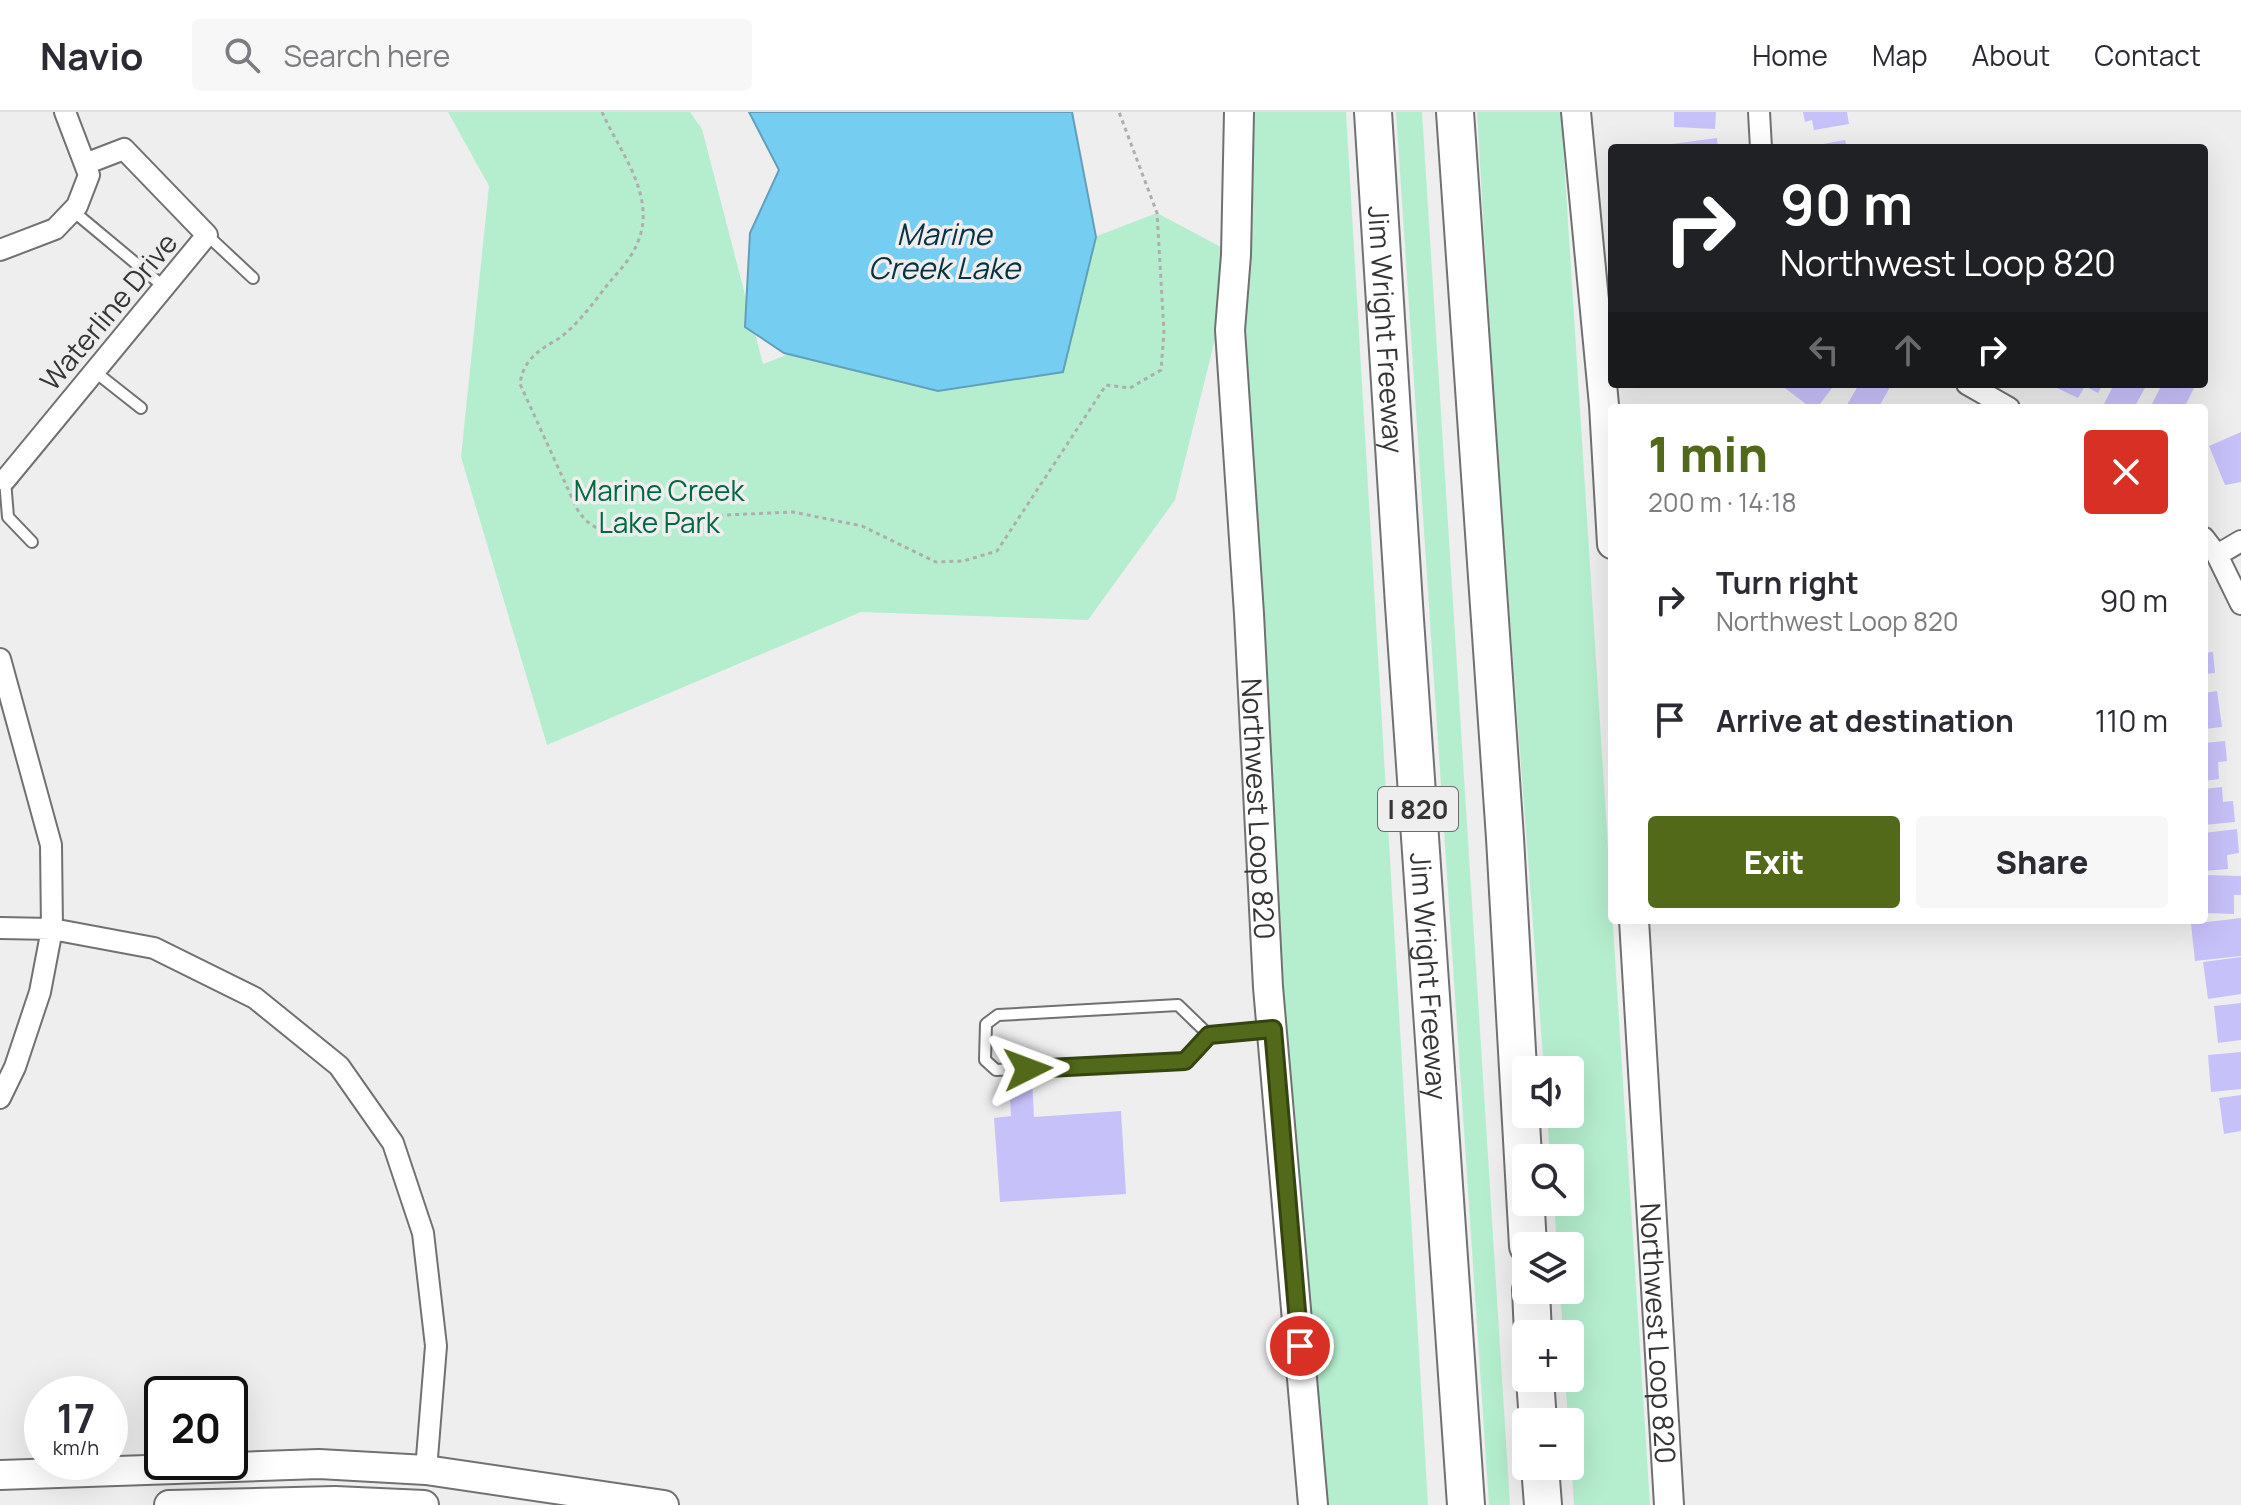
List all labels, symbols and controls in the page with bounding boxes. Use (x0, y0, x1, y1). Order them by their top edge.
search box (192, 19, 752, 91)
text: Navio (40, 29, 144, 81)
icon: search (220, 33, 264, 77)
text: Search here (284, 35, 450, 76)
text: Home (1752, 36, 1828, 74)
text: Map (1872, 36, 1928, 74)
text: About (1972, 36, 2050, 74)
text: Contact (2094, 36, 2201, 74)
text: 90 m (1780, 165, 1913, 242)
icon: right (1648, 176, 1752, 280)
street label: Jim Wright Freeway (1360, 205, 1413, 455)
water label: Marine Creek Lake (868, 213, 1021, 288)
street label: Waterline Drive (31, 224, 185, 398)
text: Northwest Loop 820 (1780, 238, 2116, 287)
icon: left (1802, 328, 1846, 372)
icon: ahead (1886, 328, 1930, 372)
icon: right (1970, 328, 2014, 372)
text: 1 min (1648, 421, 1768, 486)
button: close (2084, 430, 2168, 514)
park label: Marine Creek Lake Park (574, 471, 745, 541)
text: 200 m · 14:18 (1648, 484, 1797, 520)
text: Turn right (1716, 562, 1859, 603)
icon: right (1648, 578, 1692, 622)
text: 90 m (2100, 580, 2168, 621)
text: Northwest Loop 820 (1716, 603, 1959, 639)
street label: Northwest Loop 820 (1233, 677, 1285, 940)
icon: arrive (1648, 698, 1692, 742)
text: Arrive at destination (1716, 700, 2014, 741)
text: 110 m (2095, 700, 2168, 741)
road number: I 820 (1378, 787, 1458, 831)
button: Exit (1648, 816, 1900, 908)
button: Share (1916, 816, 2168, 908)
street label: Jim Wright Freeway (1402, 851, 1457, 1101)
position arrow (986, 1027, 1070, 1111)
map controls (1512, 1056, 1584, 1480)
button: sound (1512, 1056, 1584, 1128)
button: search (1512, 1144, 1584, 1216)
street label: Northwest Loop 820 (1632, 1202, 1685, 1465)
button: layers (1512, 1232, 1584, 1304)
pin (1266, 1312, 1334, 1380)
button: + (1512, 1320, 1584, 1392)
icon: arrive (1278, 1324, 1322, 1368)
speed limit sign: 20 (144, 1376, 248, 1480)
text: 17 (57, 1390, 95, 1445)
button: − (1512, 1408, 1584, 1480)
text: km/h (53, 1434, 99, 1461)

